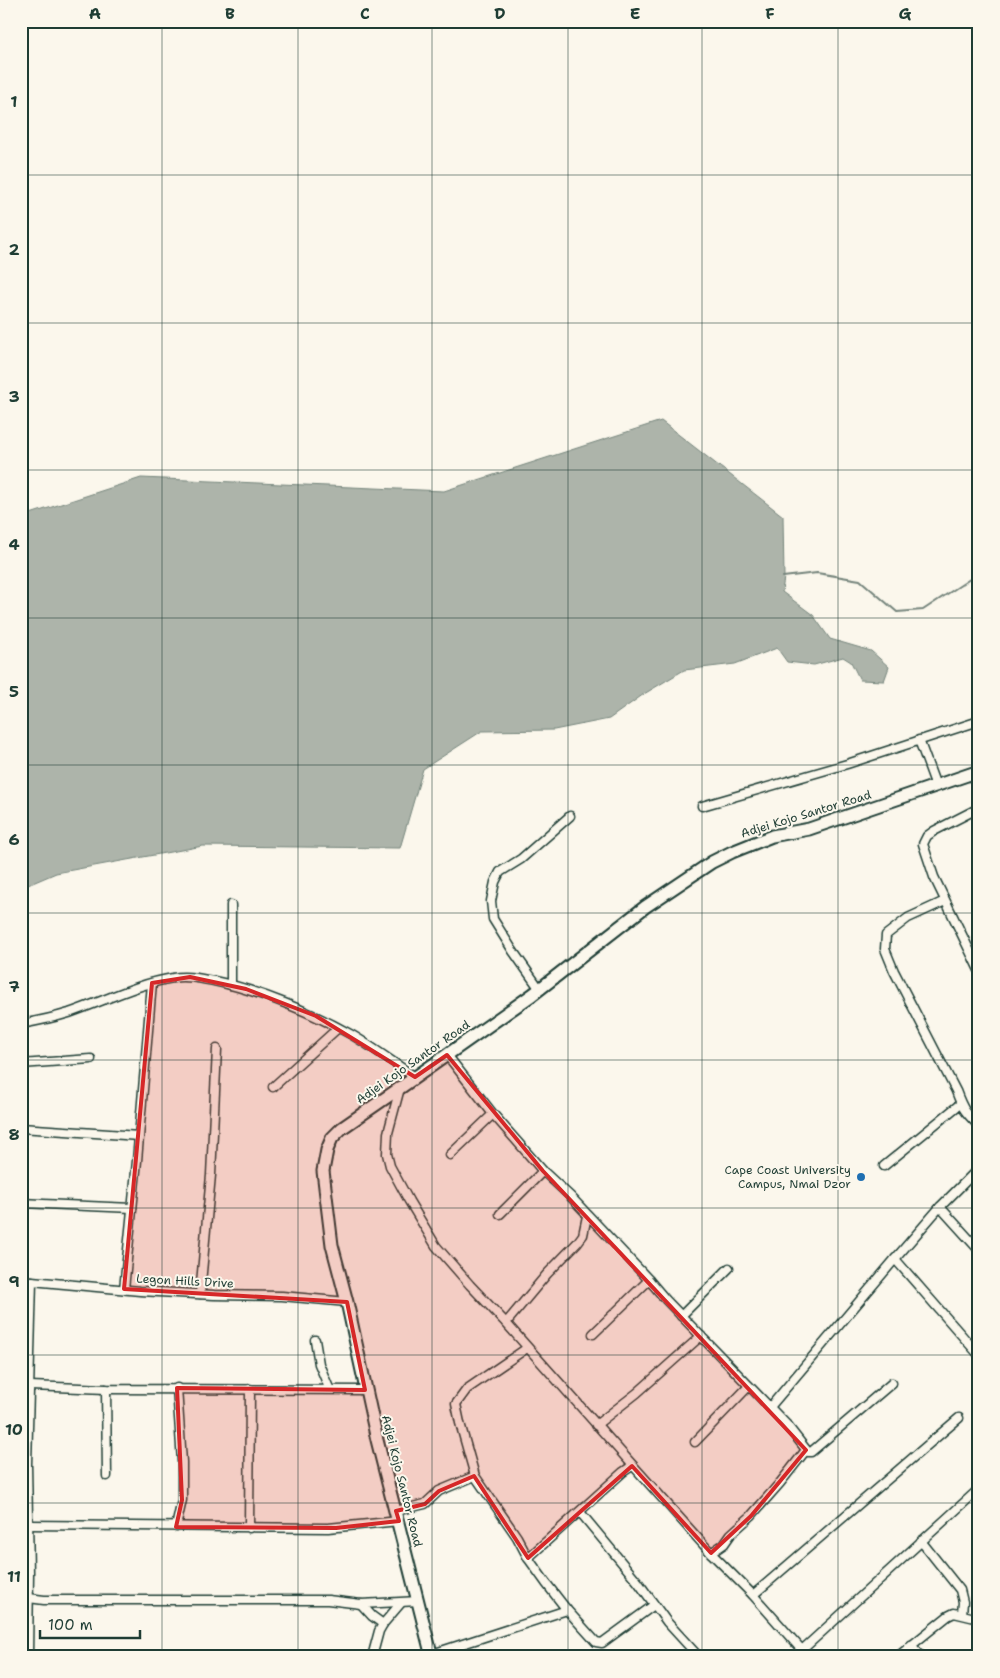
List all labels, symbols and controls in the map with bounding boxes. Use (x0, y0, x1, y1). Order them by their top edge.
text: A (89, 3, 101, 24)
text: B (225, 3, 235, 24)
text: C (360, 3, 370, 24)
text: D (494, 3, 506, 24)
text: E (630, 3, 640, 24)
text: F (765, 3, 775, 24)
text: G (899, 3, 912, 24)
text: 1 (10, 91, 18, 112)
text: 2 (8, 239, 20, 260)
text: 3 (8, 386, 20, 407)
text: 4 (8, 534, 20, 555)
text: 5 (9, 681, 19, 702)
street label: Adjei Kojo Santor Road (739, 786, 874, 841)
text: 6 (8, 829, 20, 850)
text: 7 (8, 976, 20, 997)
street label: Adjei Kojo Santor Road (353, 1016, 473, 1107)
text: 8 (8, 1124, 20, 1145)
place label: Cape Coast University Campus, Nmai Dzor (725, 1162, 851, 1192)
marker: Cape Coast University Campus, Nmai Dzor (855, 1171, 867, 1183)
street label: Legon Hills Drive (136, 1270, 234, 1292)
text: 9 (8, 1271, 20, 1292)
street label: Adjei Kojo Santor Road (378, 1413, 426, 1549)
text: 10 (5, 1419, 23, 1440)
text: 11 (7, 1566, 21, 1587)
scale bar (40, 1608, 140, 1640)
text: 100 m (48, 1615, 93, 1635)

